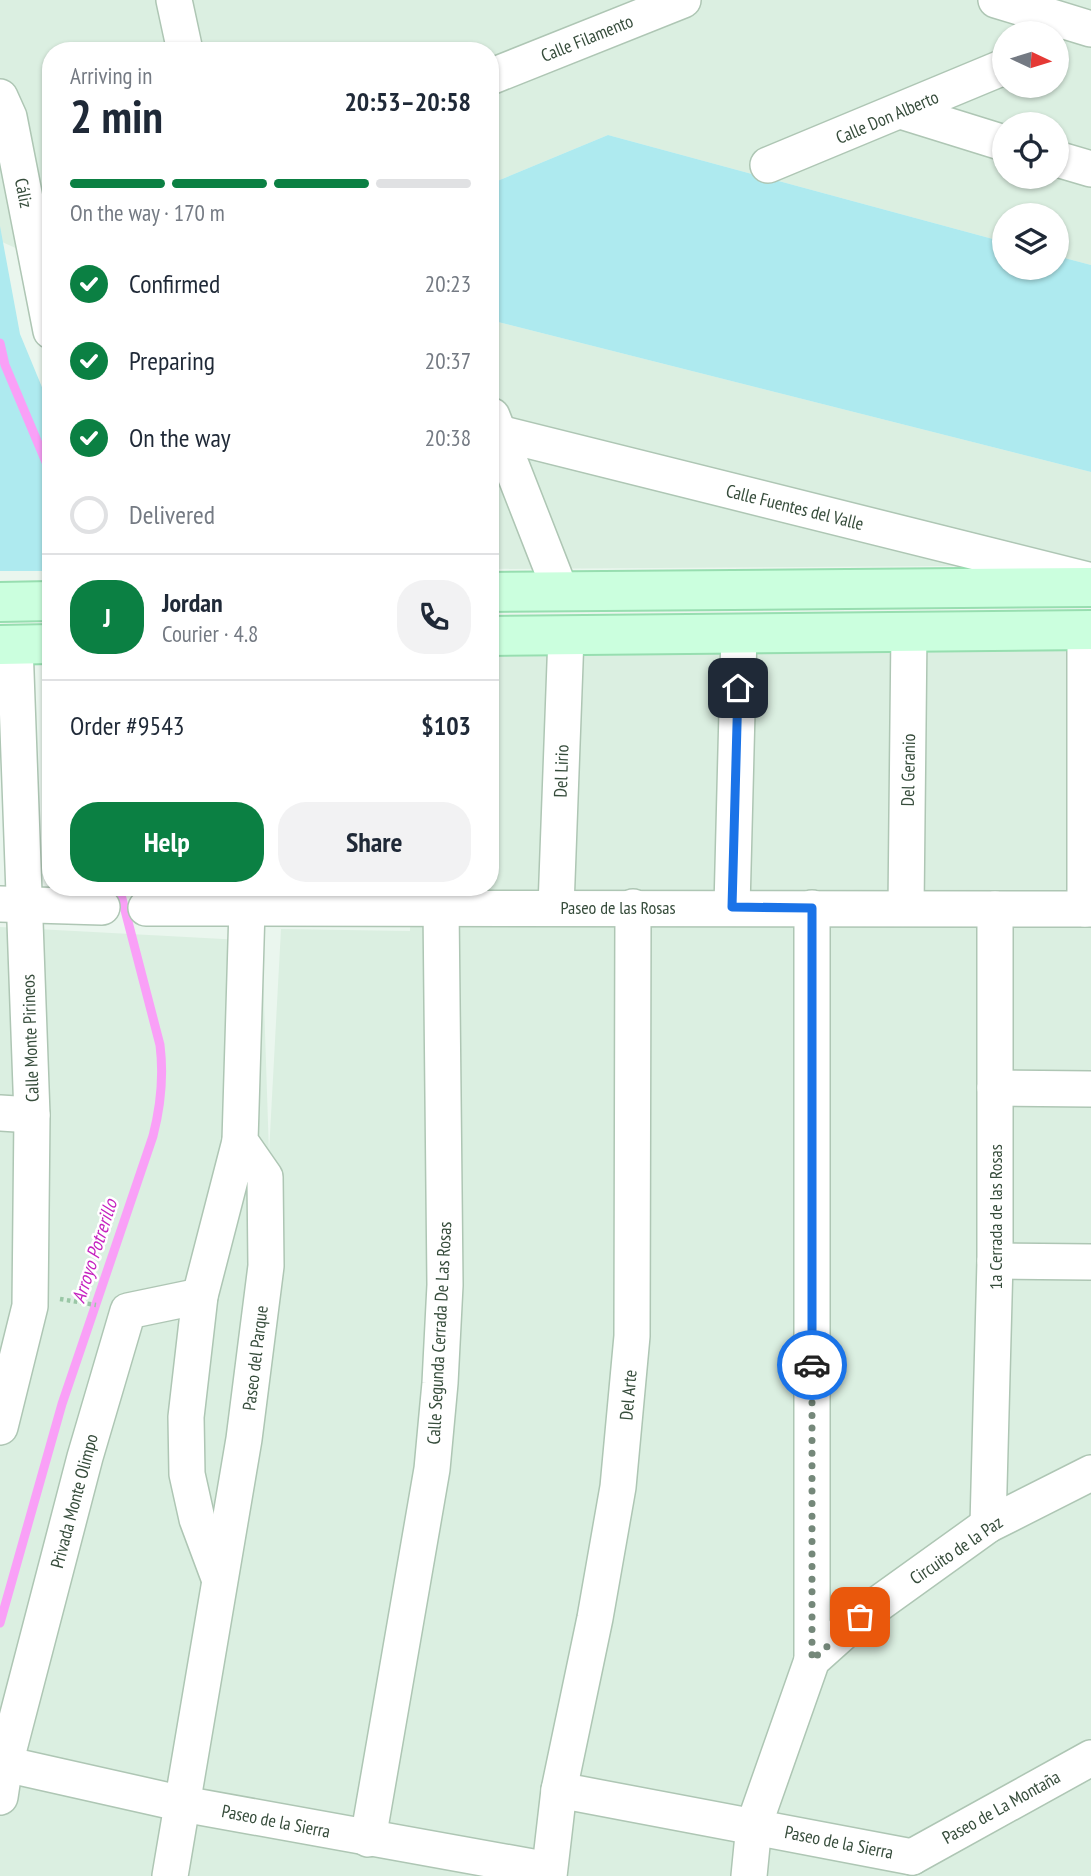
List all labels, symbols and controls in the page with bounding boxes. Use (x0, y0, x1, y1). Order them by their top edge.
street label: Calle Filamento (538, 9, 637, 67)
north arrow (992, 21, 1069, 98)
map controls (992, 21, 1069, 280)
text: Arriving in (70, 61, 152, 90)
text: 20:53–20:58 (344, 85, 471, 118)
street label: Calle Don Alberto (832, 85, 942, 149)
text: 2 min (70, 86, 163, 146)
button: locate (992, 112, 1069, 189)
street label: Cáliz (10, 176, 38, 210)
text: On the way · 170 m (70, 198, 225, 227)
button: layers (992, 203, 1069, 280)
icon: check (70, 265, 108, 303)
text: Confirmed (129, 267, 220, 300)
text: 20:23 (425, 269, 471, 298)
icon: check (70, 342, 108, 380)
text: Preparing (129, 344, 215, 377)
text: 20:37 (425, 346, 471, 375)
icon: check (70, 419, 108, 457)
text: On the way (129, 421, 231, 454)
text: 20:38 (425, 423, 471, 452)
street label: Calle Fuentes del Valle (724, 479, 866, 535)
text: Delivered (129, 498, 215, 531)
button: phone (397, 580, 471, 654)
text: Jordan (162, 586, 223, 619)
text: J (103, 601, 111, 634)
text: Courier · 4.8 (162, 619, 258, 648)
pin (708, 658, 768, 718)
icon: home (719, 669, 757, 707)
text: Order #9543 (70, 709, 185, 742)
text: $103 (421, 709, 471, 742)
street label: Del Geranio (896, 733, 920, 807)
street label: Del Lirio (549, 744, 573, 798)
button: Help (70, 802, 264, 882)
button: Share (278, 802, 471, 882)
street label: Paseo de las Rosas (560, 896, 676, 919)
street label: Calle Monte Pirineos (16, 974, 44, 1102)
street label: 1a Cerrada de las Rosas (984, 1144, 1007, 1290)
water label: Arroyo Potrerillo (66, 1194, 123, 1306)
street label: Calle Segunda Cerrada De Las Rosas (422, 1221, 456, 1445)
street label: Paseo del Parque (237, 1304, 273, 1412)
courier (777, 1330, 847, 1400)
icon: car (793, 1346, 831, 1384)
street label: Del Arte (614, 1369, 642, 1421)
street label: Privada Monte Olimpo (45, 1431, 103, 1571)
street label: Circuito de la Paz (905, 1511, 1007, 1589)
pin (830, 1587, 890, 1647)
icon: bag (841, 1598, 879, 1636)
street label: Paseo de La Montaña (938, 1765, 1064, 1849)
street label: Paseo de la Sierra (220, 1799, 332, 1843)
street label: Paseo de la Sierra (783, 1820, 895, 1864)

